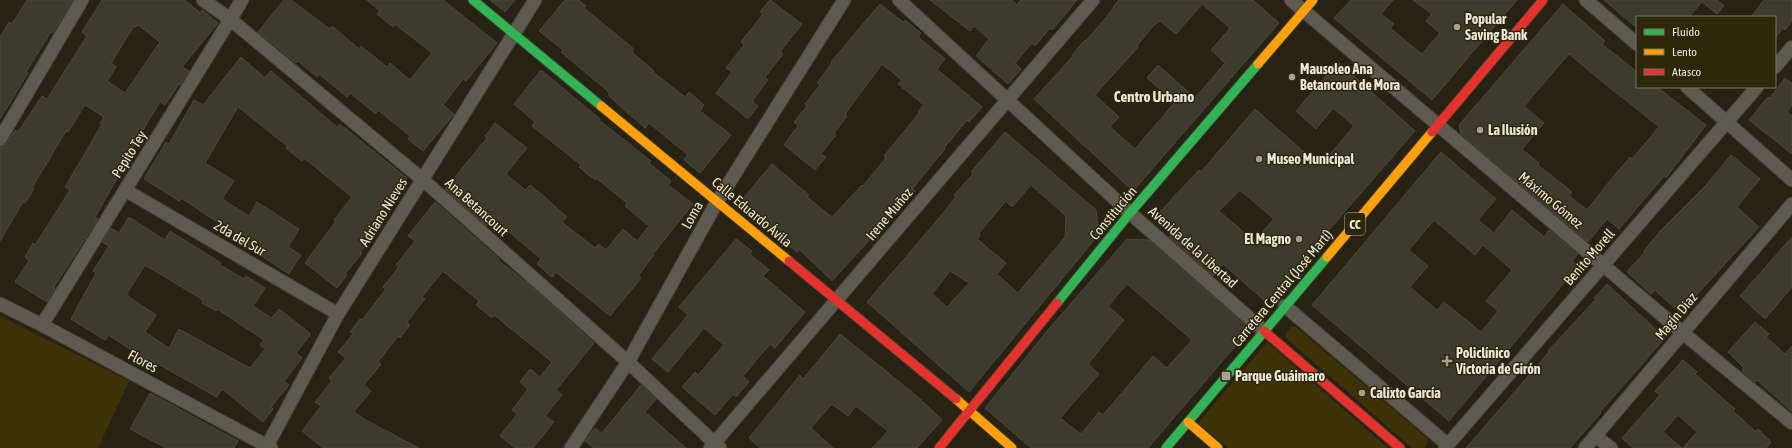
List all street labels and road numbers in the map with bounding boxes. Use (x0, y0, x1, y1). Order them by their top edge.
street label: Pepito Tey (108, 127, 150, 181)
street label: Máximo Gómez (1516, 169, 1586, 231)
street label: Calle Eduardo Ávila (709, 174, 795, 250)
street label: Adriano Nieves (356, 175, 410, 249)
street label: Ana Betancourt (442, 175, 512, 239)
street label: Constitución (1086, 183, 1140, 243)
street label: Irene Muñoz (862, 185, 916, 243)
street label: Loma (678, 199, 706, 231)
street label: Avenida de la Libertad (1145, 203, 1241, 291)
road number: CC (1345, 213, 1365, 235)
street label: 2da del Sur (211, 217, 269, 260)
street label: Benito Morell (1560, 225, 1618, 288)
street label: Carretera Central (José Martí) (1228, 226, 1336, 350)
street label: Magín Diaz (1652, 289, 1700, 343)
street label: Flores (125, 347, 161, 375)

